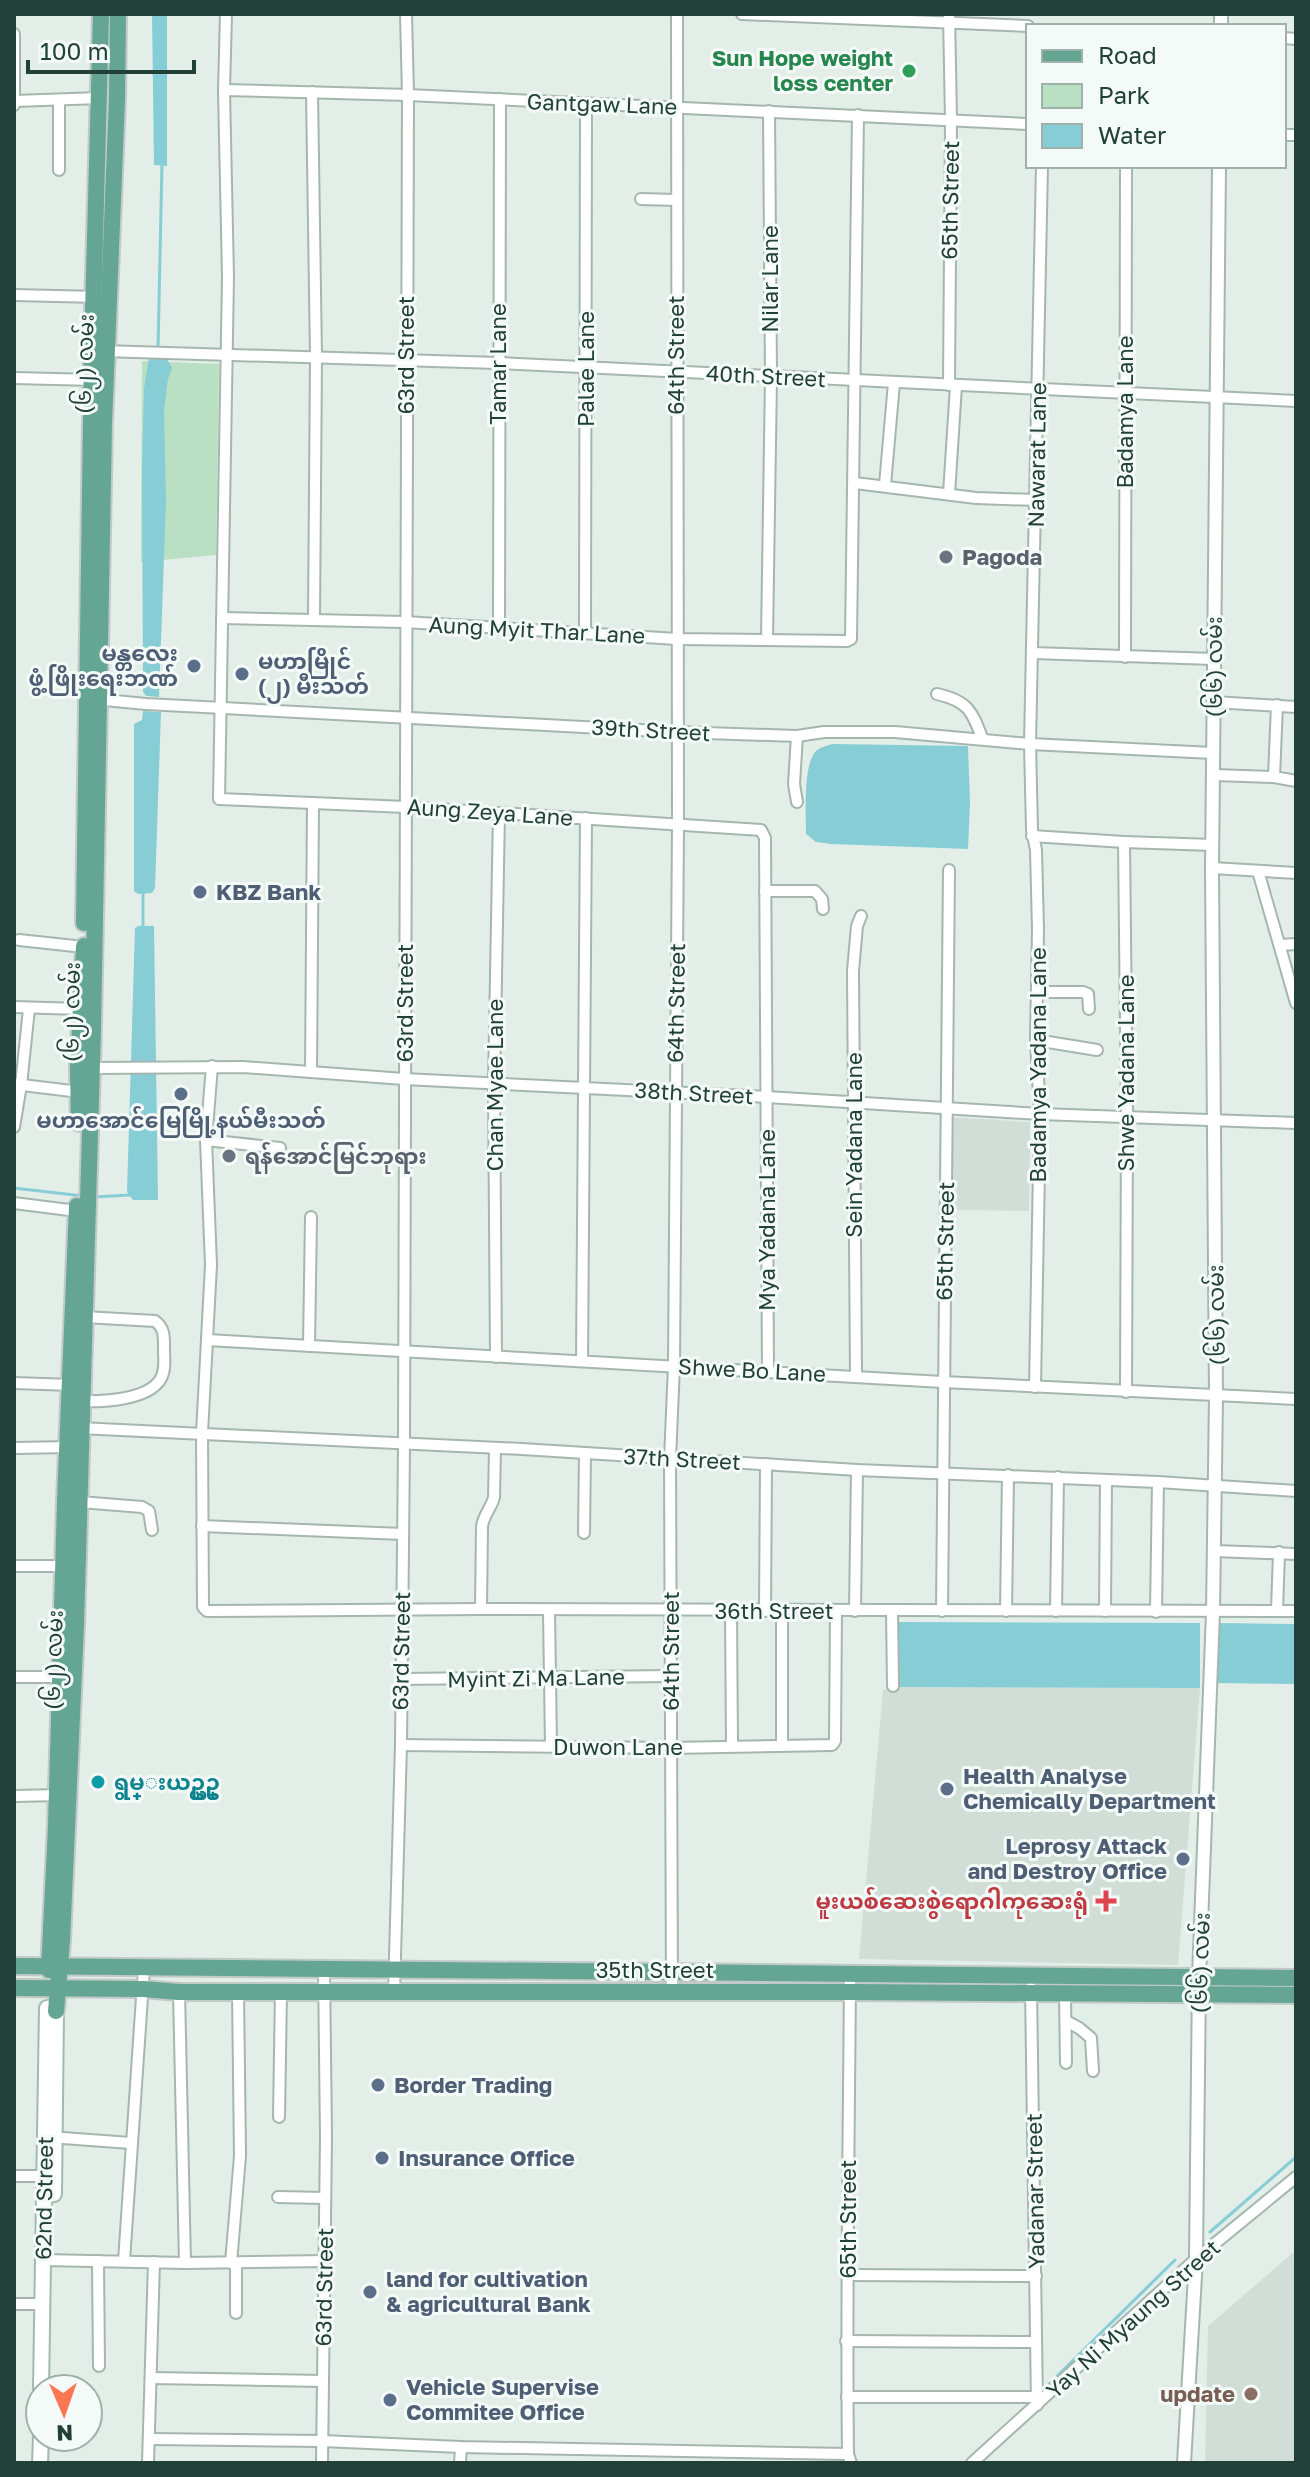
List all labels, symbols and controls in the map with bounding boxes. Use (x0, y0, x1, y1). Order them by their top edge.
scale bar (28, 24, 194, 74)
legend (1026, 24, 1286, 168)
text: 100 m (40, 36, 109, 65)
text: Road (1098, 40, 1157, 69)
place label: Sun Hope weight loss center (712, 44, 893, 96)
marker: Sun Hope weight loss center (900, 62, 918, 80)
text: Park (1098, 80, 1150, 109)
street label: Gantgaw Lane (526, 87, 678, 120)
text: Water (1098, 120, 1166, 149)
street label: 65th Street (935, 140, 964, 260)
street label: Nilar Lane (756, 225, 783, 333)
street label: 64th Street (662, 295, 689, 415)
street label: 63rd Street (392, 296, 419, 414)
street label: Tamar Lane (484, 303, 511, 425)
street label: Palae Lane (572, 311, 599, 427)
street label: (၆၂) လမ်း (67, 313, 104, 415)
street label: Badamya Lane (1111, 335, 1138, 489)
street label: 40th Street (705, 359, 827, 392)
street label: Nawarat Lane (1022, 382, 1051, 528)
place label: Pagoda (962, 543, 1042, 570)
marker: Pagoda (937, 548, 955, 566)
street label: Aung Myit Thar Lane (428, 610, 646, 649)
street label: (၆၆) လမ်း (1199, 616, 1227, 718)
place label: မန္တလေး ဖွံ့ဖြိုးရေးဘဏ် (29, 639, 178, 696)
place label: မဟာမြိုင် (၂) မီးသတ် (258, 646, 369, 704)
marker: မန္တလေး ဖွံ့ဖြိုးရေးဘဏ် (185, 657, 203, 675)
marker: မဟာမြိုင် (၂) မီးသတ် (233, 665, 251, 683)
street label: 39th Street (591, 713, 711, 746)
street label: Aung Zeya Lane (406, 792, 574, 831)
place label: KBZ Bank (216, 878, 321, 905)
marker: KBZ Bank (191, 883, 209, 901)
street label: 64th Street (661, 943, 690, 1063)
street label: 63rd Street (391, 944, 418, 1062)
street label: Badamya Yadana Lane (1024, 947, 1051, 1183)
street label: (၆၂) လမ်း (55, 962, 90, 1062)
street label: Shwe Yadana Lane (1112, 975, 1139, 1171)
street label: Chan Myae Lane (481, 999, 508, 1171)
street label: Sein Yadana Lane (840, 1052, 867, 1238)
street label: 38th Street (634, 1076, 754, 1109)
marker: မဟာအောင်မြေမြို့နယ်မီးသတ် (172, 1085, 190, 1103)
place label: မဟာအောင်မြေမြို့နယ်မီးသတ် (36, 1105, 326, 1138)
street label: Mya Yadana Lane (753, 1129, 780, 1311)
place label: ရန်အောင်မြင်ဘုရား (245, 1141, 427, 1174)
marker: ရန်အောင်မြင်ဘုရား (220, 1147, 238, 1165)
street label: 65th Street (930, 1181, 959, 1301)
street label: (၆၆) လမ်း (1200, 1264, 1230, 1366)
street label: Shwe Bo Lane (677, 1352, 827, 1387)
street label: 37th Street (623, 1442, 741, 1475)
street label: 63rd Street (386, 1591, 415, 1711)
street label: 64th Street (657, 1591, 684, 1711)
street label: 36th Street (714, 1597, 834, 1624)
street label: (၆၂) လမ်း (36, 1609, 73, 1711)
street label: Myint Zi Ma Lane (447, 1662, 625, 1693)
street label: Duwon Lane (553, 1733, 683, 1760)
place label: Health Analyse Chemically Department (963, 1762, 1216, 1814)
place label: ရွမ္းယဥ္ယဥ္ (114, 1768, 220, 1800)
marker: ရွမ္းယဥ္ယဥ္ (89, 1773, 107, 1791)
marker: Health Analyse Chemically Department (938, 1780, 956, 1798)
place label: Leprosy Attack and Destroy Office (967, 1832, 1167, 1884)
marker: Leprosy Attack and Destroy Office (1174, 1850, 1192, 1868)
place label: မူးယစ်ဆေးစွဲရောဂါကုဆေးရုံ (815, 1886, 1088, 1919)
marker: မူးယစ်ဆေးစွဲရောဂါကုဆေးရုံ (1095, 1890, 1117, 1912)
street label: (၆၆) လမ်း (1183, 1912, 1215, 2014)
street label: 35th Street (596, 1956, 714, 1983)
place label: Border Trading (394, 2071, 552, 2098)
marker: Border Trading (369, 2076, 387, 2094)
street label: Yadanar Street (1020, 2113, 1049, 2269)
street label: 62nd Street (29, 2136, 58, 2260)
place label: Insurance Office (398, 2144, 575, 2171)
marker: Insurance Office (373, 2149, 391, 2167)
street label: 65th Street (834, 2159, 861, 2279)
street label: 63rd Street (309, 2227, 338, 2347)
street label: Yay Ni Myaung Street (1040, 2234, 1225, 2404)
place label: land for cultivation & agricultural Bank (386, 2265, 591, 2317)
marker: land for cultivation & agricultural Bank (361, 2283, 379, 2301)
north arrow (24, 2373, 104, 2453)
place label: Vehicle Supervise Commitee Office (406, 2373, 599, 2425)
place label: update (1160, 2380, 1235, 2407)
marker: update (1242, 2385, 1260, 2403)
marker: Vehicle Supervise Commitee Office (381, 2391, 399, 2409)
text: N (56, 2420, 74, 2447)

